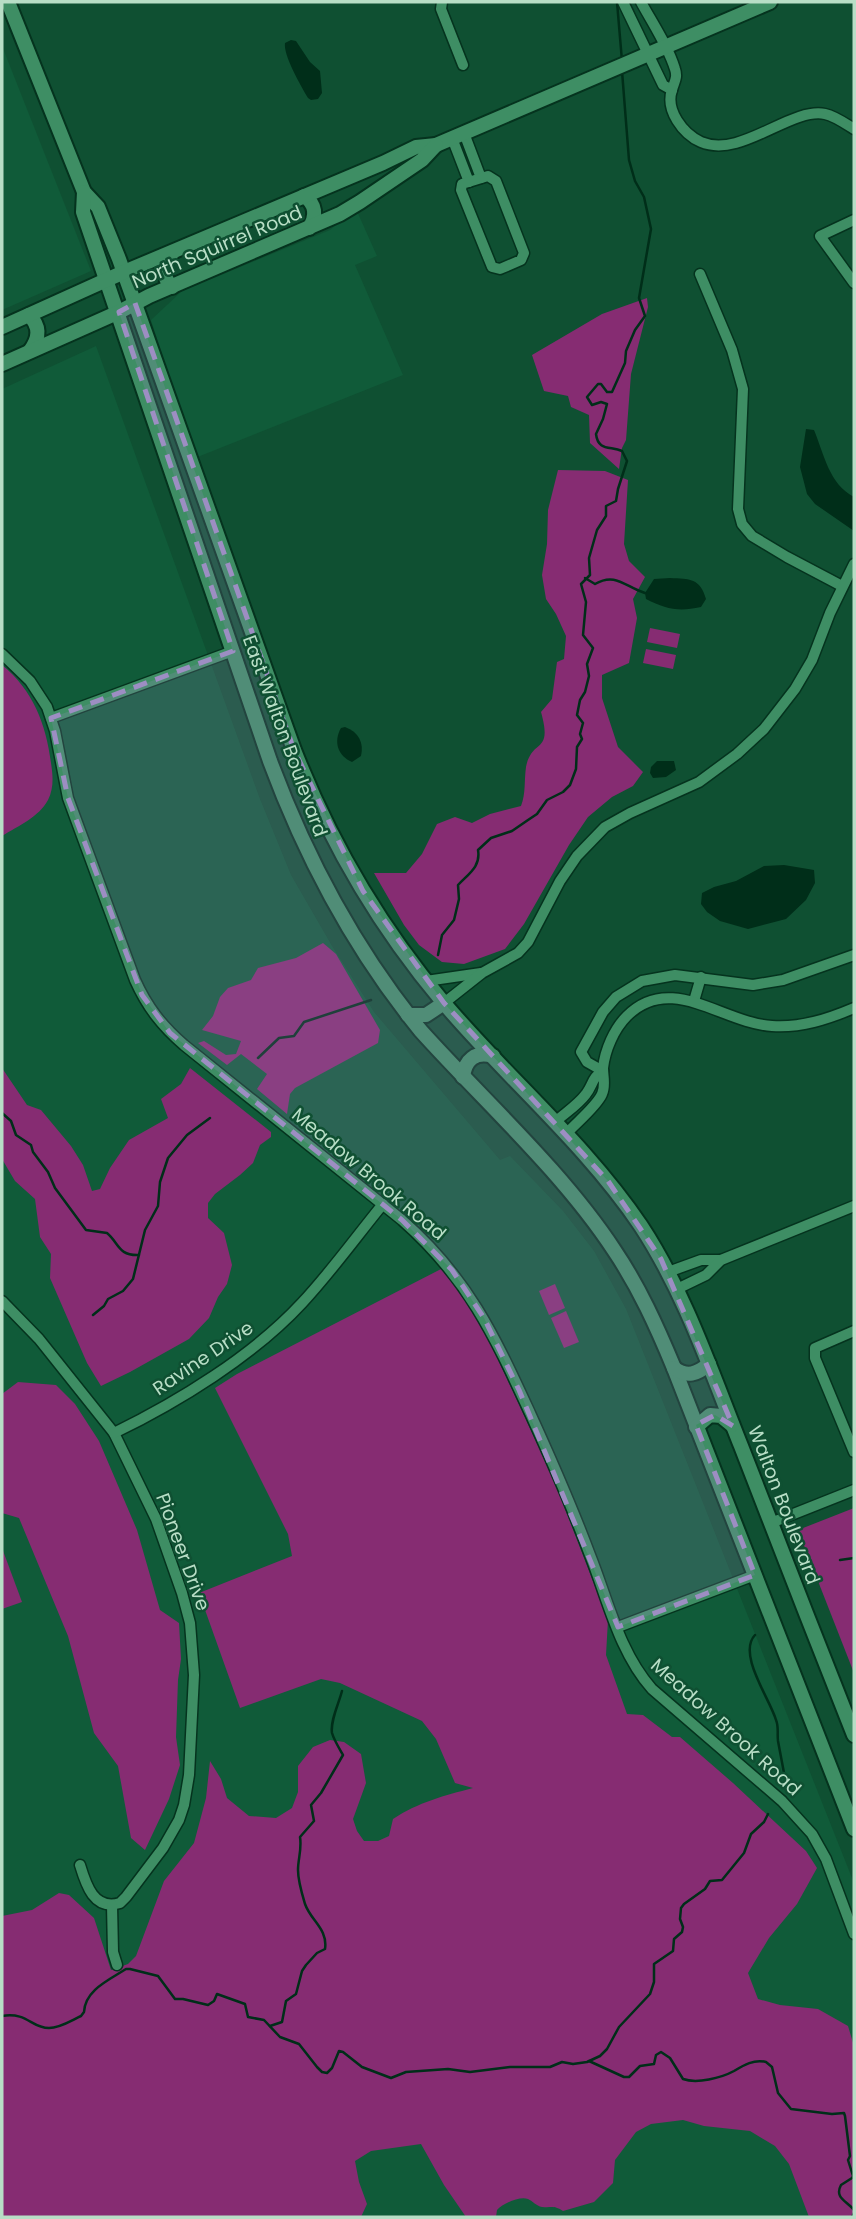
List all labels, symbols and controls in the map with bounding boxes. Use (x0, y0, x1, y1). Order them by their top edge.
street label: North Squirrel Road (128, 199, 306, 295)
street label: East Walton Boulevard (236, 631, 334, 841)
street label: Meadow Brook Road (286, 1101, 452, 1247)
street label: Ravine Drive (147, 1314, 259, 1402)
street label: Walton Boulevard (741, 1422, 827, 1588)
street label: Pioneer Drive (149, 1489, 217, 1615)
street label: Meadow Brook Road (645, 1652, 807, 1802)

